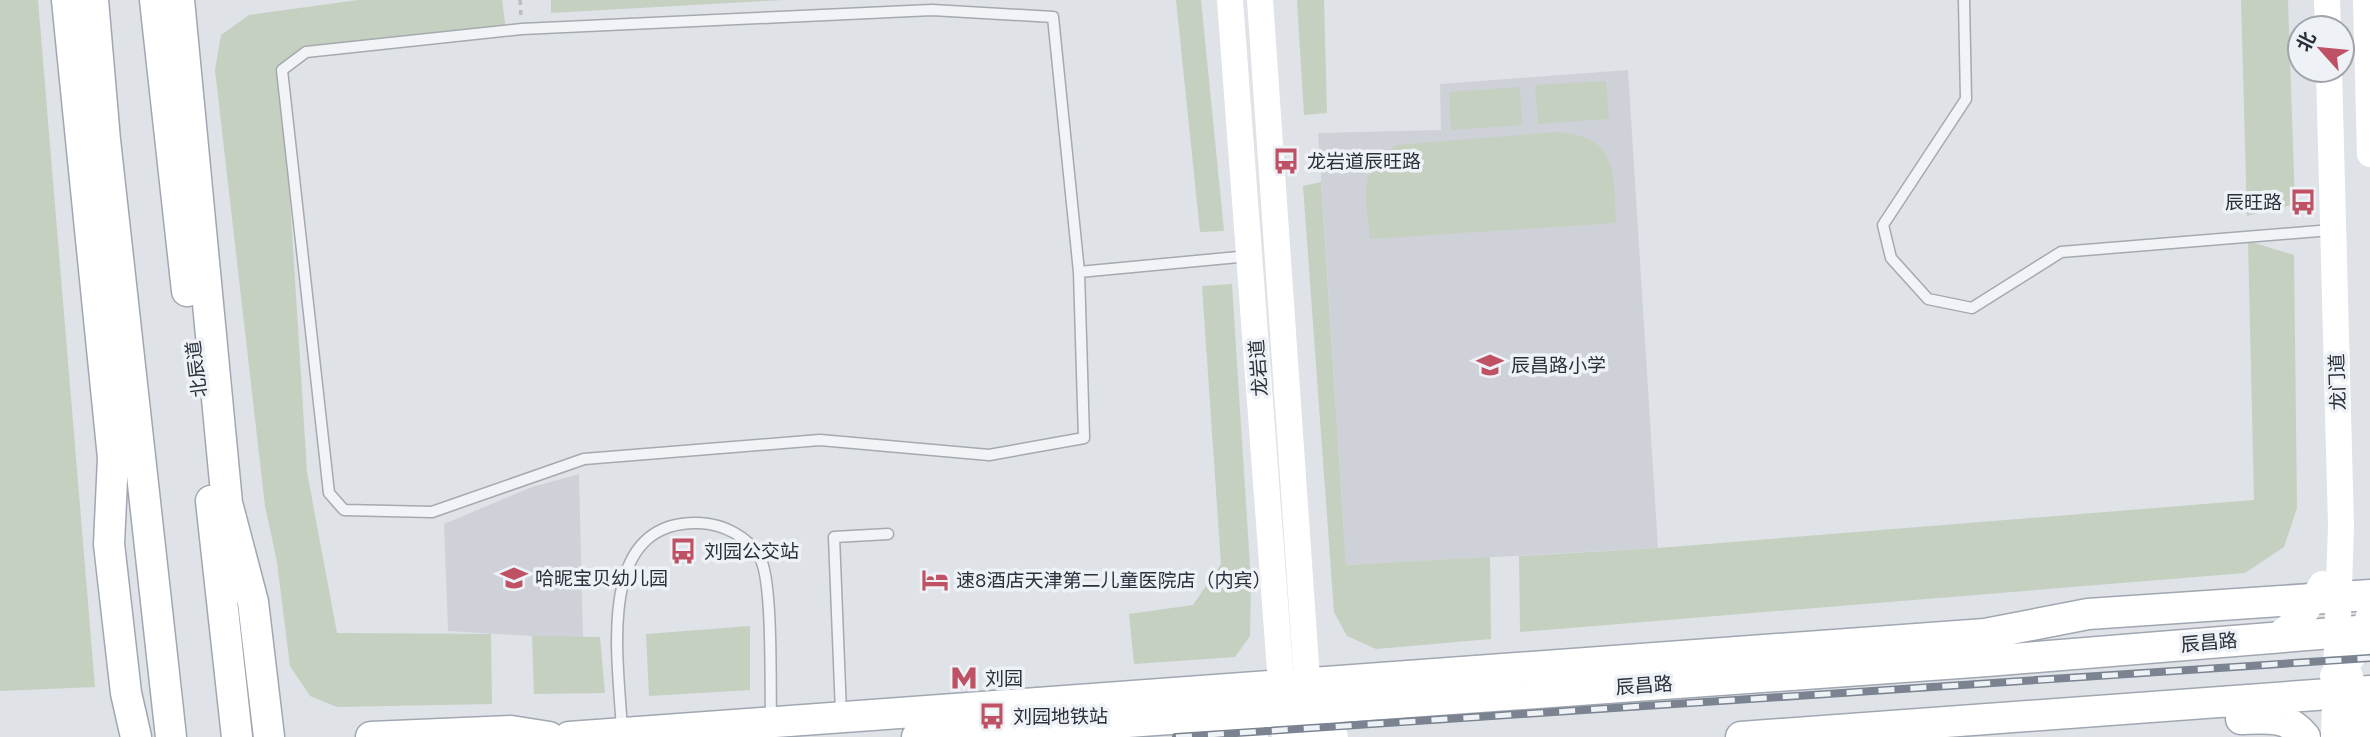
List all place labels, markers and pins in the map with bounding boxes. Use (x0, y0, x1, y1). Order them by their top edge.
bus stop icon: 龙岩道辰旺路 (1271, 146, 1301, 176)
place label: 龙岩道辰旺路 (1307, 149, 1421, 173)
bus stop icon: 辰旺路 (2288, 187, 2318, 217)
place label: 辰旺路 (2225, 190, 2282, 214)
school or university icon: 辰昌路小学 (1475, 350, 1505, 380)
place label: 辰昌路小学 (1511, 353, 1606, 377)
bus stop icon: 刘园公交站 (668, 536, 698, 566)
place label: 刘园公交站 (704, 539, 799, 563)
school or university icon: 哈昵宝贝幼儿园 (499, 563, 529, 593)
hotel icon: 速8酒店天津第二儿童医院店（内宾） (920, 565, 950, 595)
place label: 哈昵宝贝幼儿园 (535, 566, 668, 590)
place label: 速8酒店天津第二儿童医院店（内宾） (956, 568, 1271, 592)
metro station icon: 刘园 (949, 663, 979, 693)
place label: 刘园 (985, 666, 1023, 690)
bus stop icon: 刘园地铁站 (977, 701, 1007, 731)
place label: 刘园地铁站 (1013, 704, 1108, 728)

